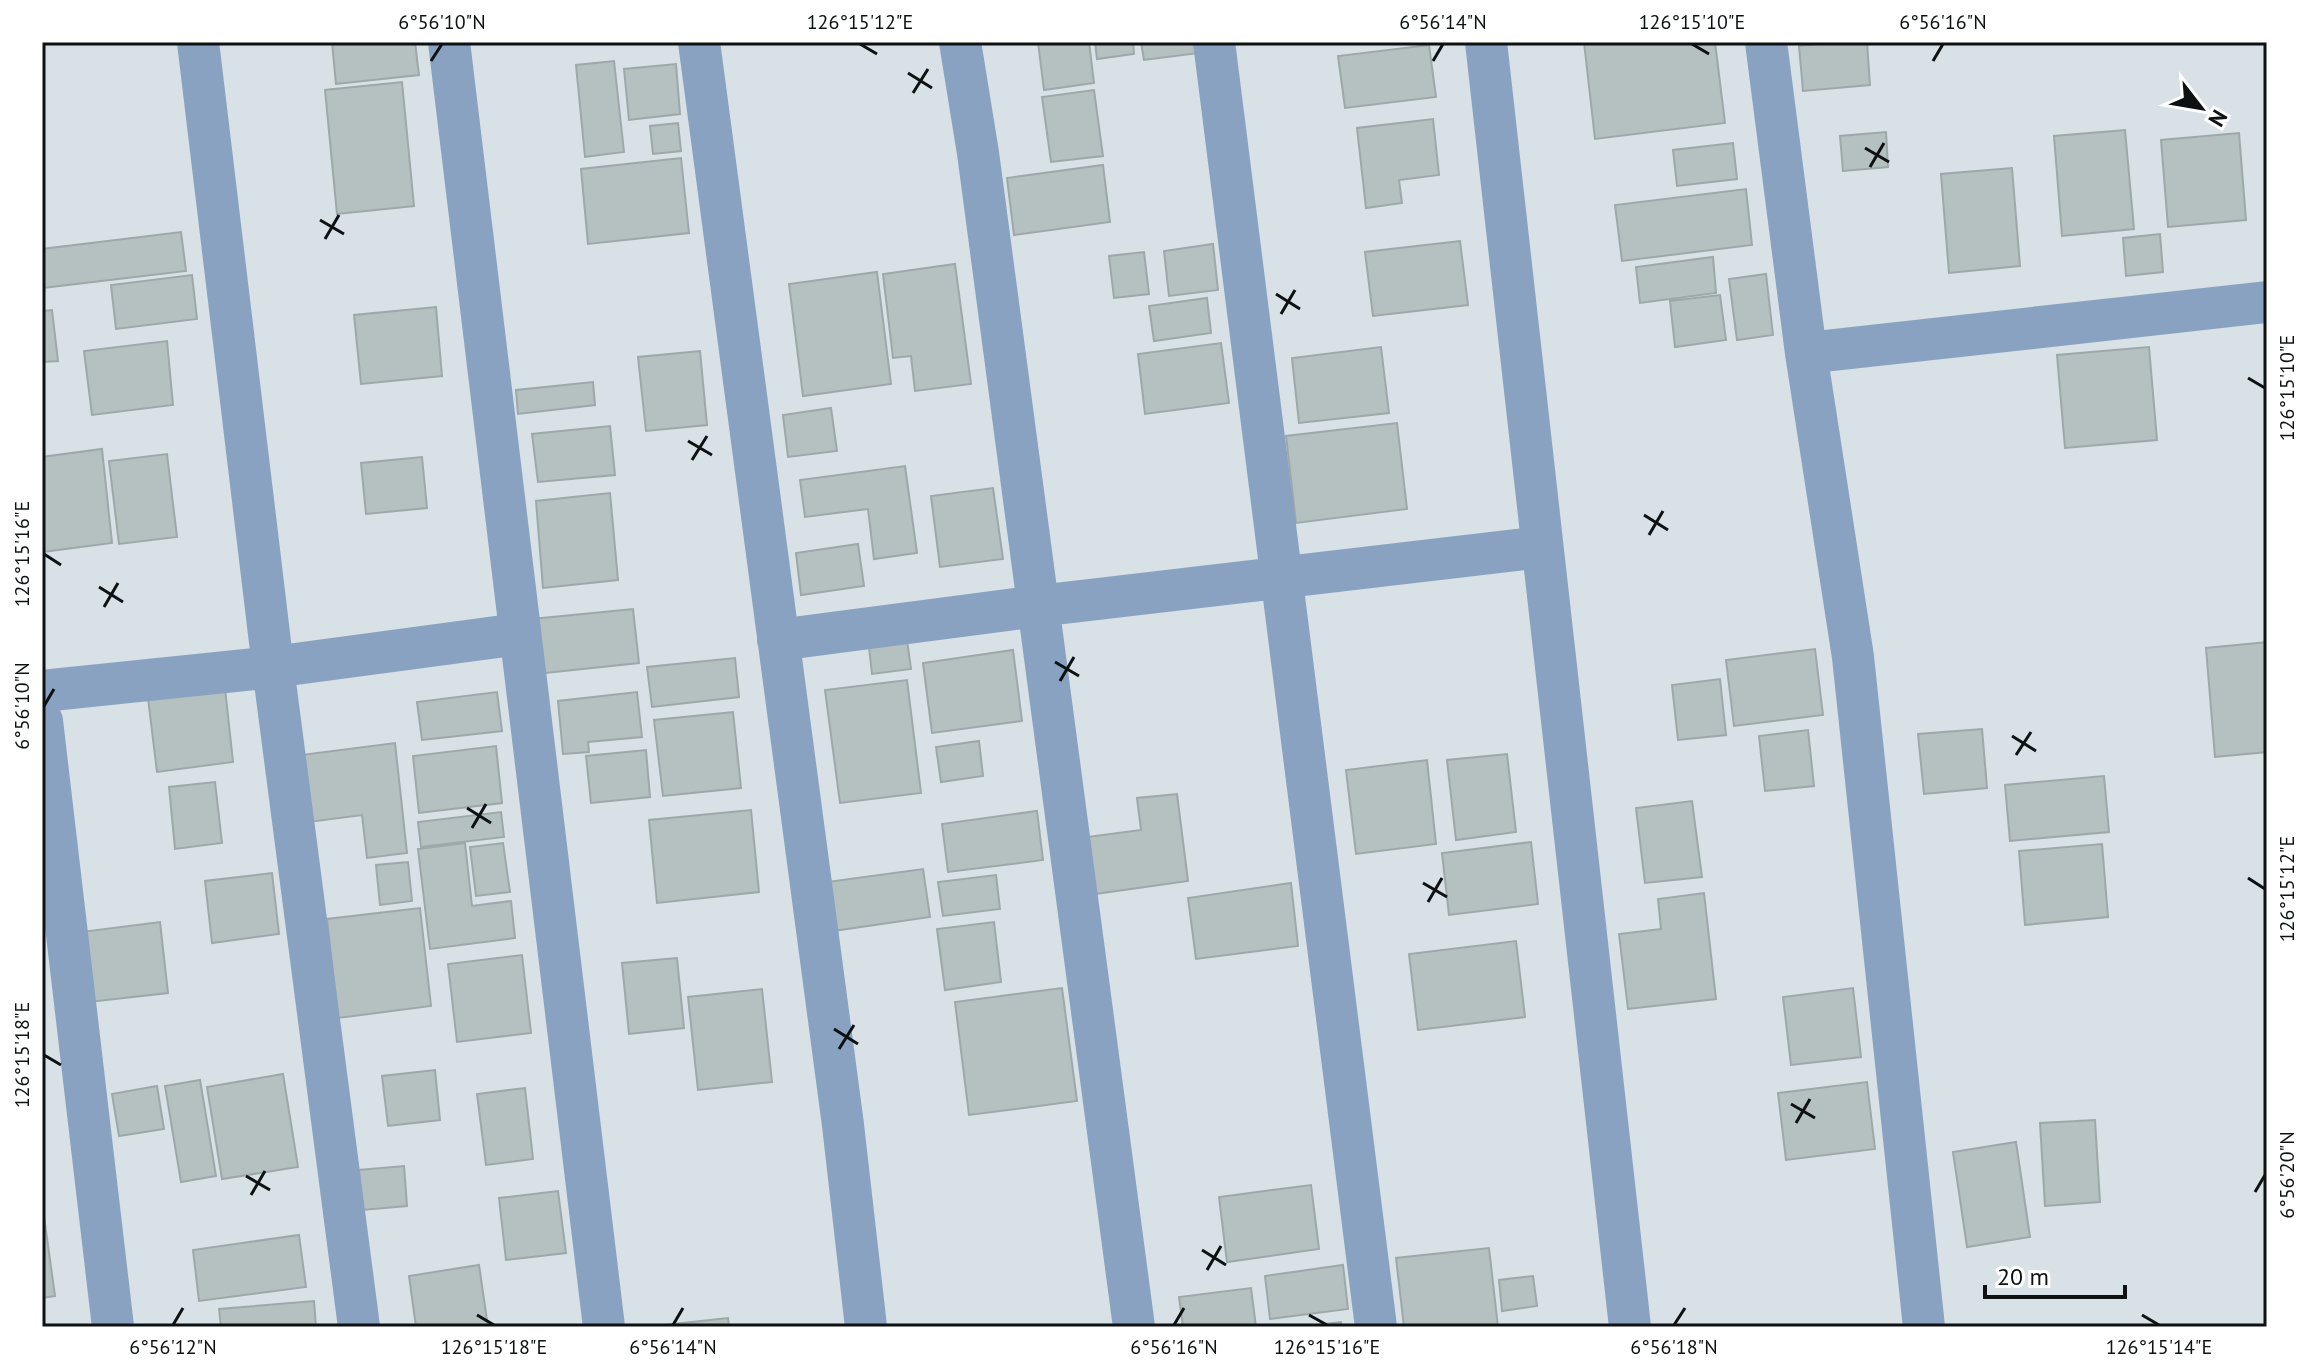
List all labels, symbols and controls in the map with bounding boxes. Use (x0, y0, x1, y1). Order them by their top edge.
text: 6°56'10"N (398, 9, 486, 35)
text: 126°15'12"E (807, 9, 913, 35)
text: 6°56'14"N (1399, 9, 1487, 35)
text: 126°15'10"E (1639, 9, 1745, 35)
text: 6°56'16"N (1899, 9, 1987, 35)
north arrow (2161, 68, 2241, 148)
text: N (2202, 105, 2234, 132)
text: 126°15'10"E (2274, 335, 2300, 441)
text: 126°15'16"E (9, 501, 35, 607)
text: 6°56'10"N (9, 662, 35, 750)
text: 126°15'12"E (2274, 836, 2300, 942)
text: 126°15'18"E (9, 1002, 35, 1108)
text: 6°56'20"N (2274, 1131, 2300, 1219)
scale bar (1985, 1249, 2125, 1299)
text: 20 m (1997, 1261, 2049, 1292)
text: 6°56'12"N (129, 1334, 217, 1360)
text: 126°15'18"E (441, 1334, 547, 1360)
text: 6°56'14"N (629, 1334, 717, 1360)
text: 6°56'16"N (1130, 1334, 1218, 1360)
text: 126°15'16"E (1274, 1334, 1380, 1360)
text: 6°56'18"N (1630, 1334, 1718, 1360)
text: 126°15'14"E (2106, 1334, 2212, 1360)

